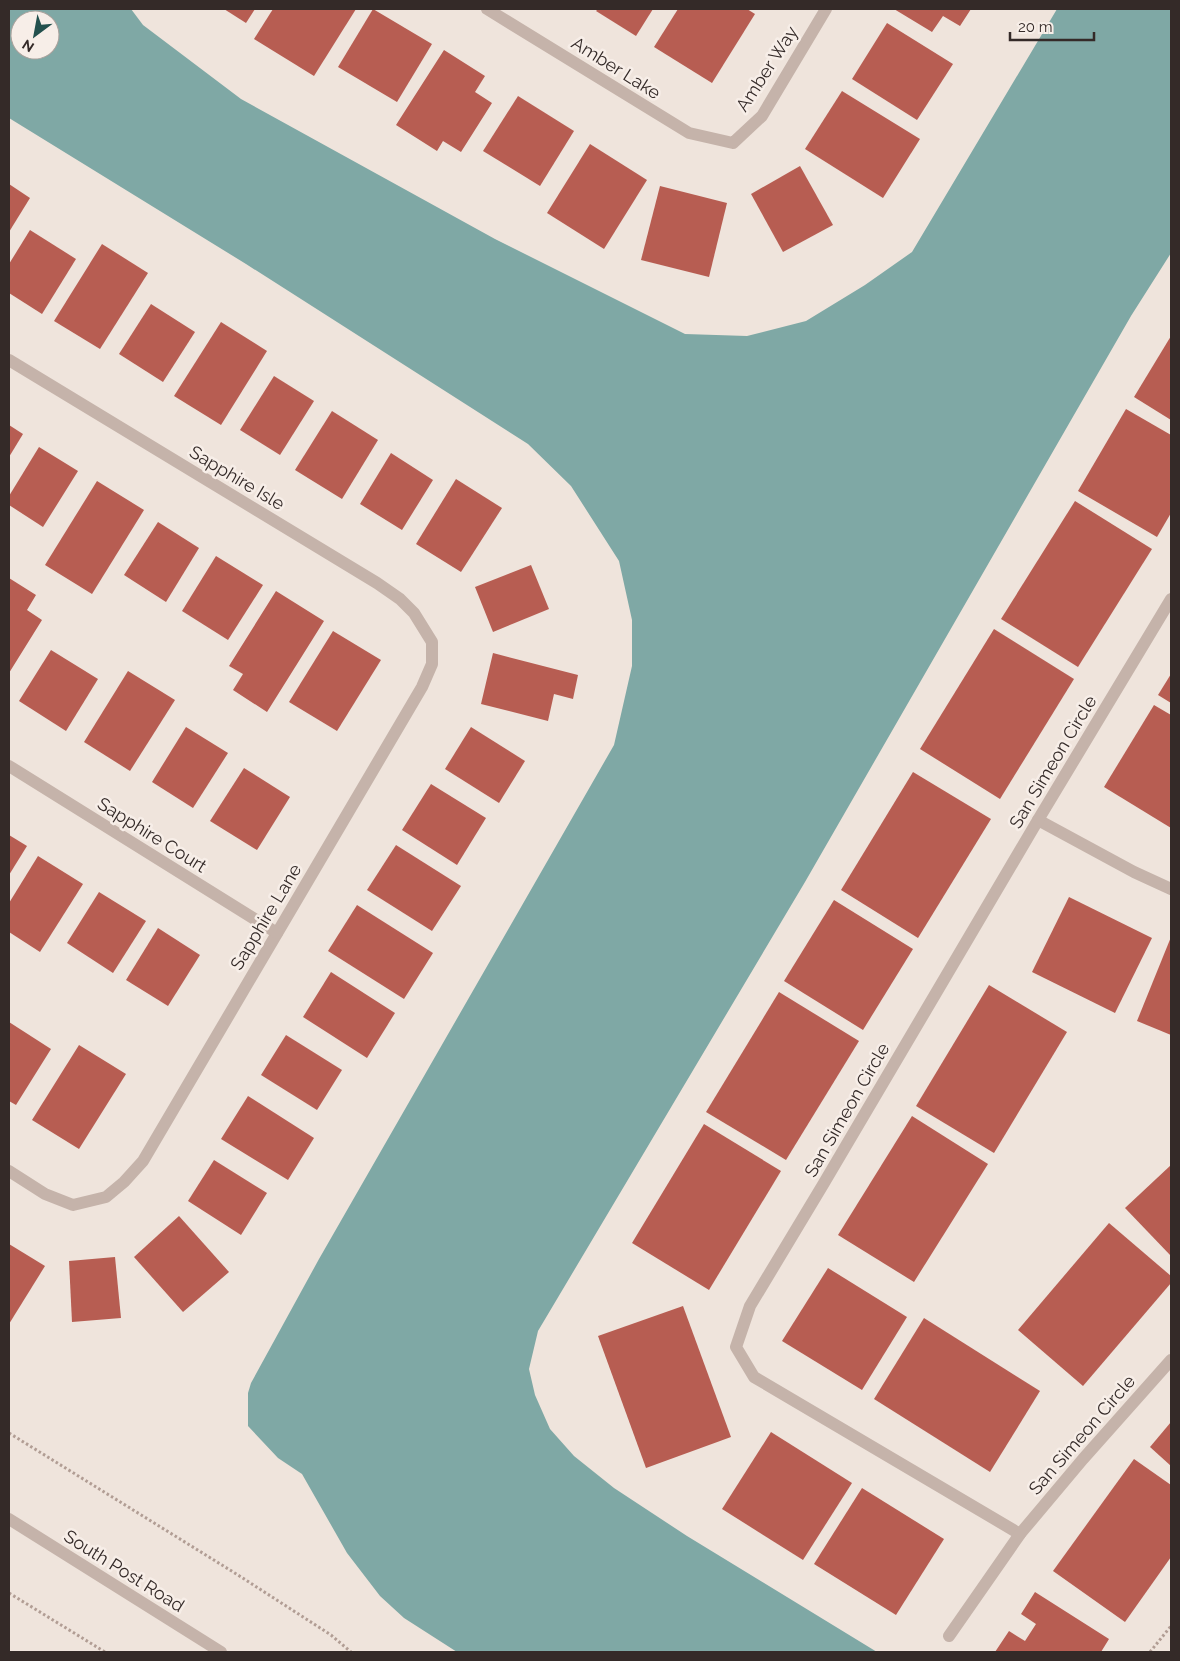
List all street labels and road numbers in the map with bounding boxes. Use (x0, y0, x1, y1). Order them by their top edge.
street label: Amber Way (731, 22, 802, 115)
street label: Amber Lake (568, 32, 665, 103)
street label: Sapphire Isle (186, 441, 289, 514)
street label: San Simeon Circle (1005, 691, 1101, 832)
street label: Sapphire Court (94, 793, 211, 877)
street label: Sapphire Lane (226, 860, 306, 974)
street label: San Simeon Circle (800, 1039, 894, 1180)
street label: San Simeon Circle (1024, 1370, 1139, 1499)
street label: South Post Road (60, 1525, 188, 1616)

